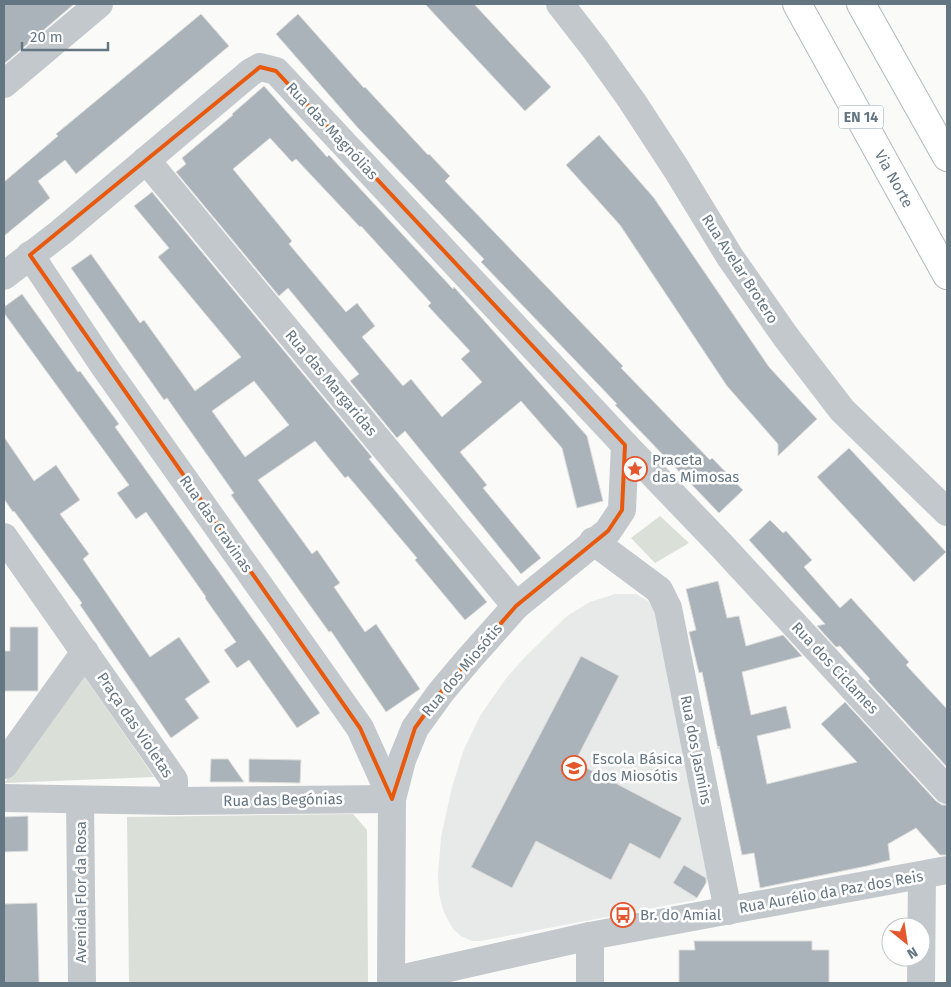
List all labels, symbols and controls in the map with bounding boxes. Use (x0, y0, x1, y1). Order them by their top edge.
scale bar (22, 20, 109, 52)
text: 20 m (30, 28, 63, 46)
street label: Rua das Magnólias (282, 79, 382, 183)
road number: EN 14 (838, 105, 884, 128)
street label: Via Norte (871, 147, 917, 211)
street label: Rua Avelar Brotero (698, 211, 782, 327)
street label: Rua das Margaridas (281, 326, 381, 440)
place label: Praceta das Mimosas (652, 451, 739, 486)
place icon: Praceta das Mimosas (622, 456, 648, 482)
street label: Rua das Cravinas (176, 472, 256, 576)
street label: Rua dos Ciclames (788, 618, 882, 718)
street label: Rua dos Miosótis (418, 620, 506, 720)
street label: Praça das Violetas (93, 669, 177, 781)
street label: Rua dos Jasmins (677, 694, 715, 806)
place label: Escola Básica dos Miosótis (592, 750, 683, 785)
school or university icon: Escola Básica dos Miosótis (561, 755, 587, 781)
street label: Rua das Begónias (223, 790, 343, 810)
street label: Avenida Flor da Rosa (72, 821, 90, 963)
street label: Rua Aurélio da Paz dos Reis (737, 867, 925, 917)
bus stop icon: Br. do Amial (610, 902, 636, 928)
place label: Br. do Amial (640, 906, 722, 924)
north arrow (881, 917, 931, 967)
text: N (904, 943, 921, 963)

